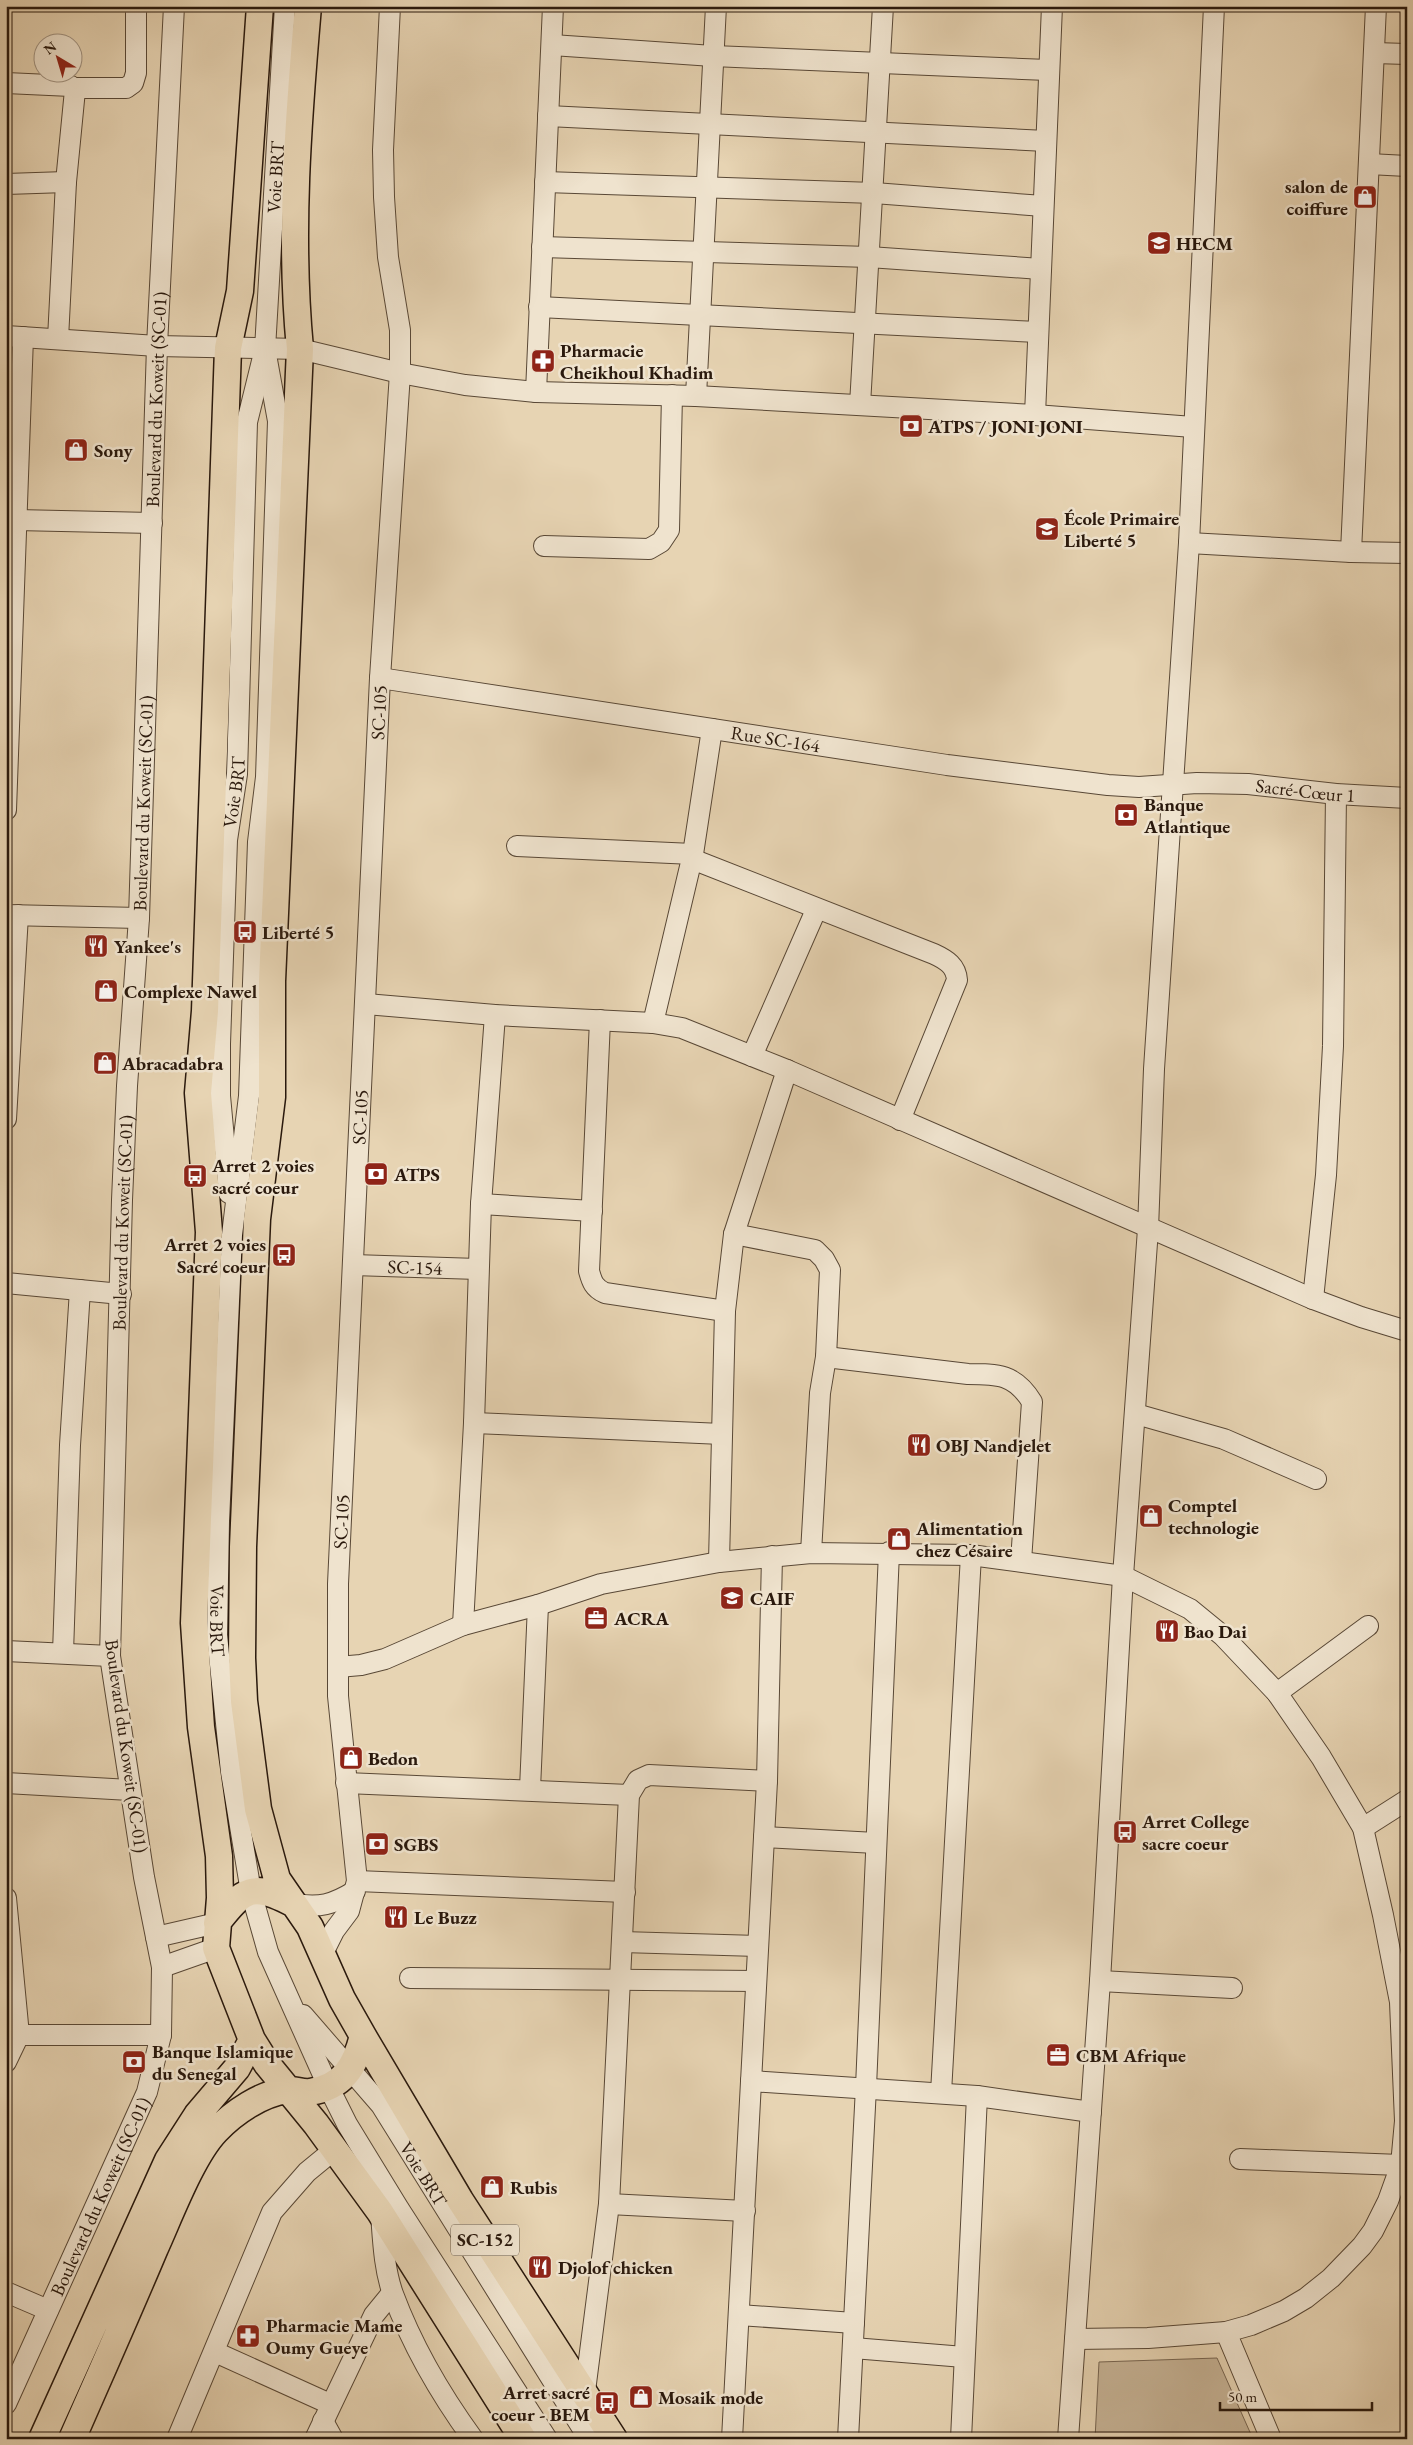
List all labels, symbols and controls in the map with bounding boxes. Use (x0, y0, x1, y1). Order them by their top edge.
north arrow (32, 32, 82, 82)
text: N (40, 37, 61, 58)
street label: Voie BRT (261, 140, 290, 213)
place label: salon de coiffure (1285, 174, 1348, 221)
shop icon: salon de coiffure (1352, 184, 1378, 210)
school or university icon: HECM (1146, 230, 1172, 256)
place label: HECM (1176, 231, 1233, 256)
street label: Boulevard du Koweit (SC-01) (140, 291, 173, 508)
place label: Pharmacie Cheikhoul Khadim (560, 338, 714, 385)
pharmacy icon: Pharmacie Cheikhoul Khadim (530, 348, 556, 374)
bank icon: ATPS / JONI JONI (898, 413, 924, 439)
place label: ATPS / JONI JONI (927, 414, 1083, 439)
shop icon: Sony (63, 437, 89, 463)
place label: Sony (94, 438, 133, 463)
place label: École Primaire Liberté 5 (1064, 506, 1179, 553)
school or university icon: École Primaire Liberté 5 (1034, 516, 1060, 542)
street label: SC-105 (365, 685, 393, 741)
street label: Boulevard du Koweit (SC-01) (127, 695, 159, 911)
street label: Rue SC-164 (729, 720, 822, 758)
street label: Voie BRT (217, 756, 251, 829)
street label: Sacré-Cœur 1 (1254, 773, 1356, 808)
place label: Banque Atlantique (1143, 792, 1230, 839)
bank icon: Banque Atlantique (1113, 802, 1139, 828)
bus stop icon: Liberté 5 (232, 919, 258, 945)
place label: Liberté 5 (262, 920, 334, 945)
restaurant icon: Yankee's (83, 933, 109, 959)
place label: Yankee's (114, 934, 181, 959)
shop icon: Complexe Nawel (93, 978, 119, 1004)
place label: Complexe Nawel (124, 979, 258, 1004)
shop icon: Abracadabra (92, 1050, 118, 1076)
place label: Abracadabra (121, 1051, 224, 1076)
street label: SC-105 (346, 1089, 374, 1145)
street label: Boulevard du Koweit (SC-01) (107, 1114, 139, 1331)
place label: Arret 2 voies sacré coeur (211, 1153, 314, 1200)
bank icon: ATPS (363, 1161, 389, 1187)
place label: ATPS (393, 1162, 440, 1187)
bus stop icon: Arret 2 voies sacré coeur (182, 1163, 208, 1189)
place label: Arret 2 voies Sacré coeur (163, 1232, 266, 1279)
bus stop icon: Arret 2 voies Sacré coeur (271, 1242, 297, 1268)
street label: SC-154 (387, 1254, 444, 1281)
restaurant icon: OBJ Nandjelet (906, 1432, 932, 1458)
place label: OBJ Nandjelet (936, 1433, 1051, 1458)
place label: Comptel technologie (1168, 1493, 1259, 1540)
street label: SC-105 (328, 1494, 355, 1550)
shop icon: Comptel technologie (1138, 1503, 1164, 1529)
place label: Alimentation chez Césaire (915, 1516, 1023, 1563)
shop icon: Alimentation chez Césaire (886, 1526, 912, 1552)
street label: Voie BRT (204, 1585, 231, 1658)
school or university icon: CAIF (719, 1585, 745, 1611)
place label: CAIF (750, 1586, 795, 1611)
office icon: ACRA (583, 1605, 609, 1631)
place label: ACRA (613, 1606, 669, 1631)
restaurant icon: Bao Dai (1154, 1618, 1180, 1644)
place label: Bao Dai (1184, 1619, 1247, 1644)
street label: Boulevard du Koweit (SC-01) (99, 1638, 154, 1855)
shop icon: Bedon (338, 1745, 364, 1771)
place label: Bedon (368, 1746, 419, 1771)
place label: Arret College sacre coeur (1141, 1809, 1249, 1856)
bus stop icon: Arret College sacre coeur (1112, 1819, 1138, 1845)
bank icon: SGBS (364, 1831, 390, 1857)
place label: SGBS (394, 1832, 438, 1857)
restaurant icon: Le Buzz (383, 1904, 409, 1930)
place label: Le Buzz (414, 1905, 477, 1930)
place label: Banque Islamique du Senegal (152, 2039, 293, 2086)
office icon: CBM Afrique (1045, 2042, 1071, 2068)
place label: CBM Afrique (1076, 2043, 1186, 2068)
bank icon: Banque Islamique du Senegal (121, 2049, 147, 2075)
street label: Boulevard du Koweit (SC-01) (45, 2093, 156, 2300)
street label: Voie BRT (394, 2137, 453, 2211)
shop icon: Rubis (479, 2174, 505, 2200)
place label: Rubis (510, 2175, 558, 2200)
road number: SC-152 (451, 2224, 519, 2256)
restaurant icon: Djolof chicken (527, 2254, 553, 2280)
place label: Djolof chicken (558, 2255, 673, 2280)
place label: Pharmacie Mame Oumy Gueye (266, 2313, 403, 2360)
pharmacy icon: Pharmacie Mame Oumy Gueye (235, 2323, 261, 2349)
place label: Arret sacré coeur - BEM (491, 2380, 590, 2427)
scale bar (1220, 2380, 1373, 2412)
shop icon: Mosaik mode (628, 2384, 654, 2410)
place label: Mosaik mode (658, 2385, 763, 2410)
text: 50 m (1228, 2387, 1257, 2406)
bus stop icon: Arret sacré coeur - BEM (594, 2390, 620, 2416)

